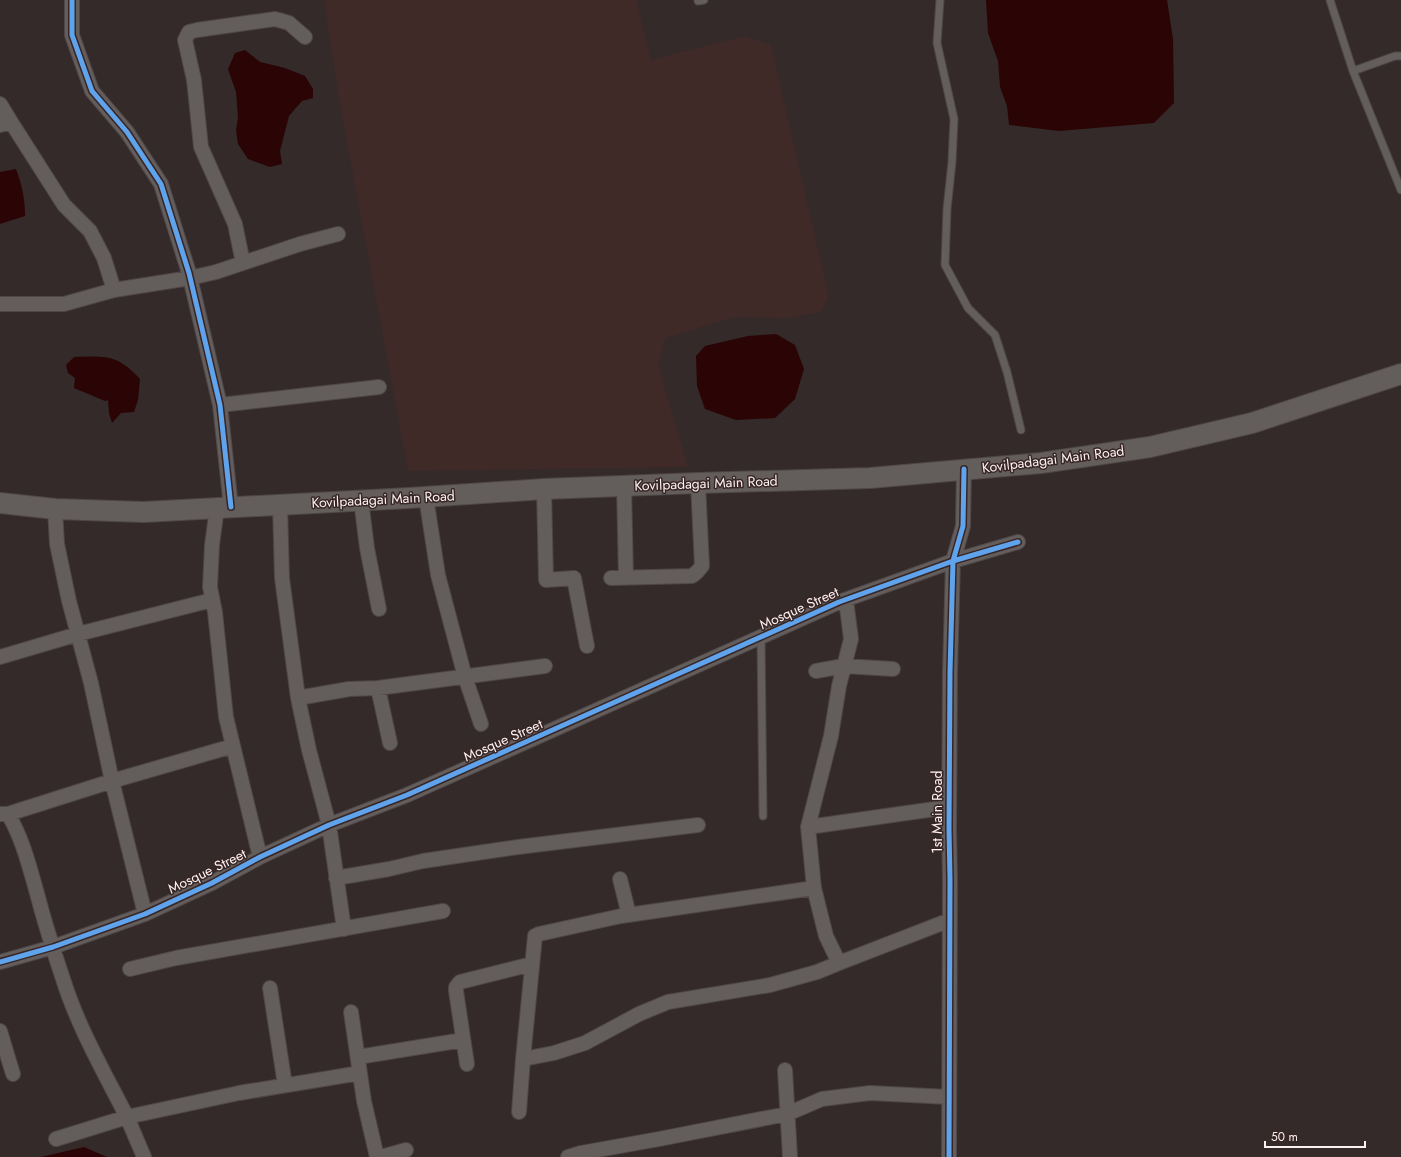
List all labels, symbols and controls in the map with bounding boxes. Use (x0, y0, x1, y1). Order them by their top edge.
street label: Kovilpadagai Main Road (981, 440, 1125, 478)
street label: Kovilpadagai Main Road (634, 471, 778, 495)
street label: Kovilpadagai Main Road (311, 485, 455, 513)
street label: Mosque Street (756, 581, 842, 634)
street label: Mosque Street (460, 713, 546, 766)
street label: 1st Main Road (927, 771, 947, 853)
street label: Mosque Street (165, 843, 250, 899)
scale bar (1265, 1123, 1365, 1149)
text: 50 m (1271, 1128, 1298, 1146)

